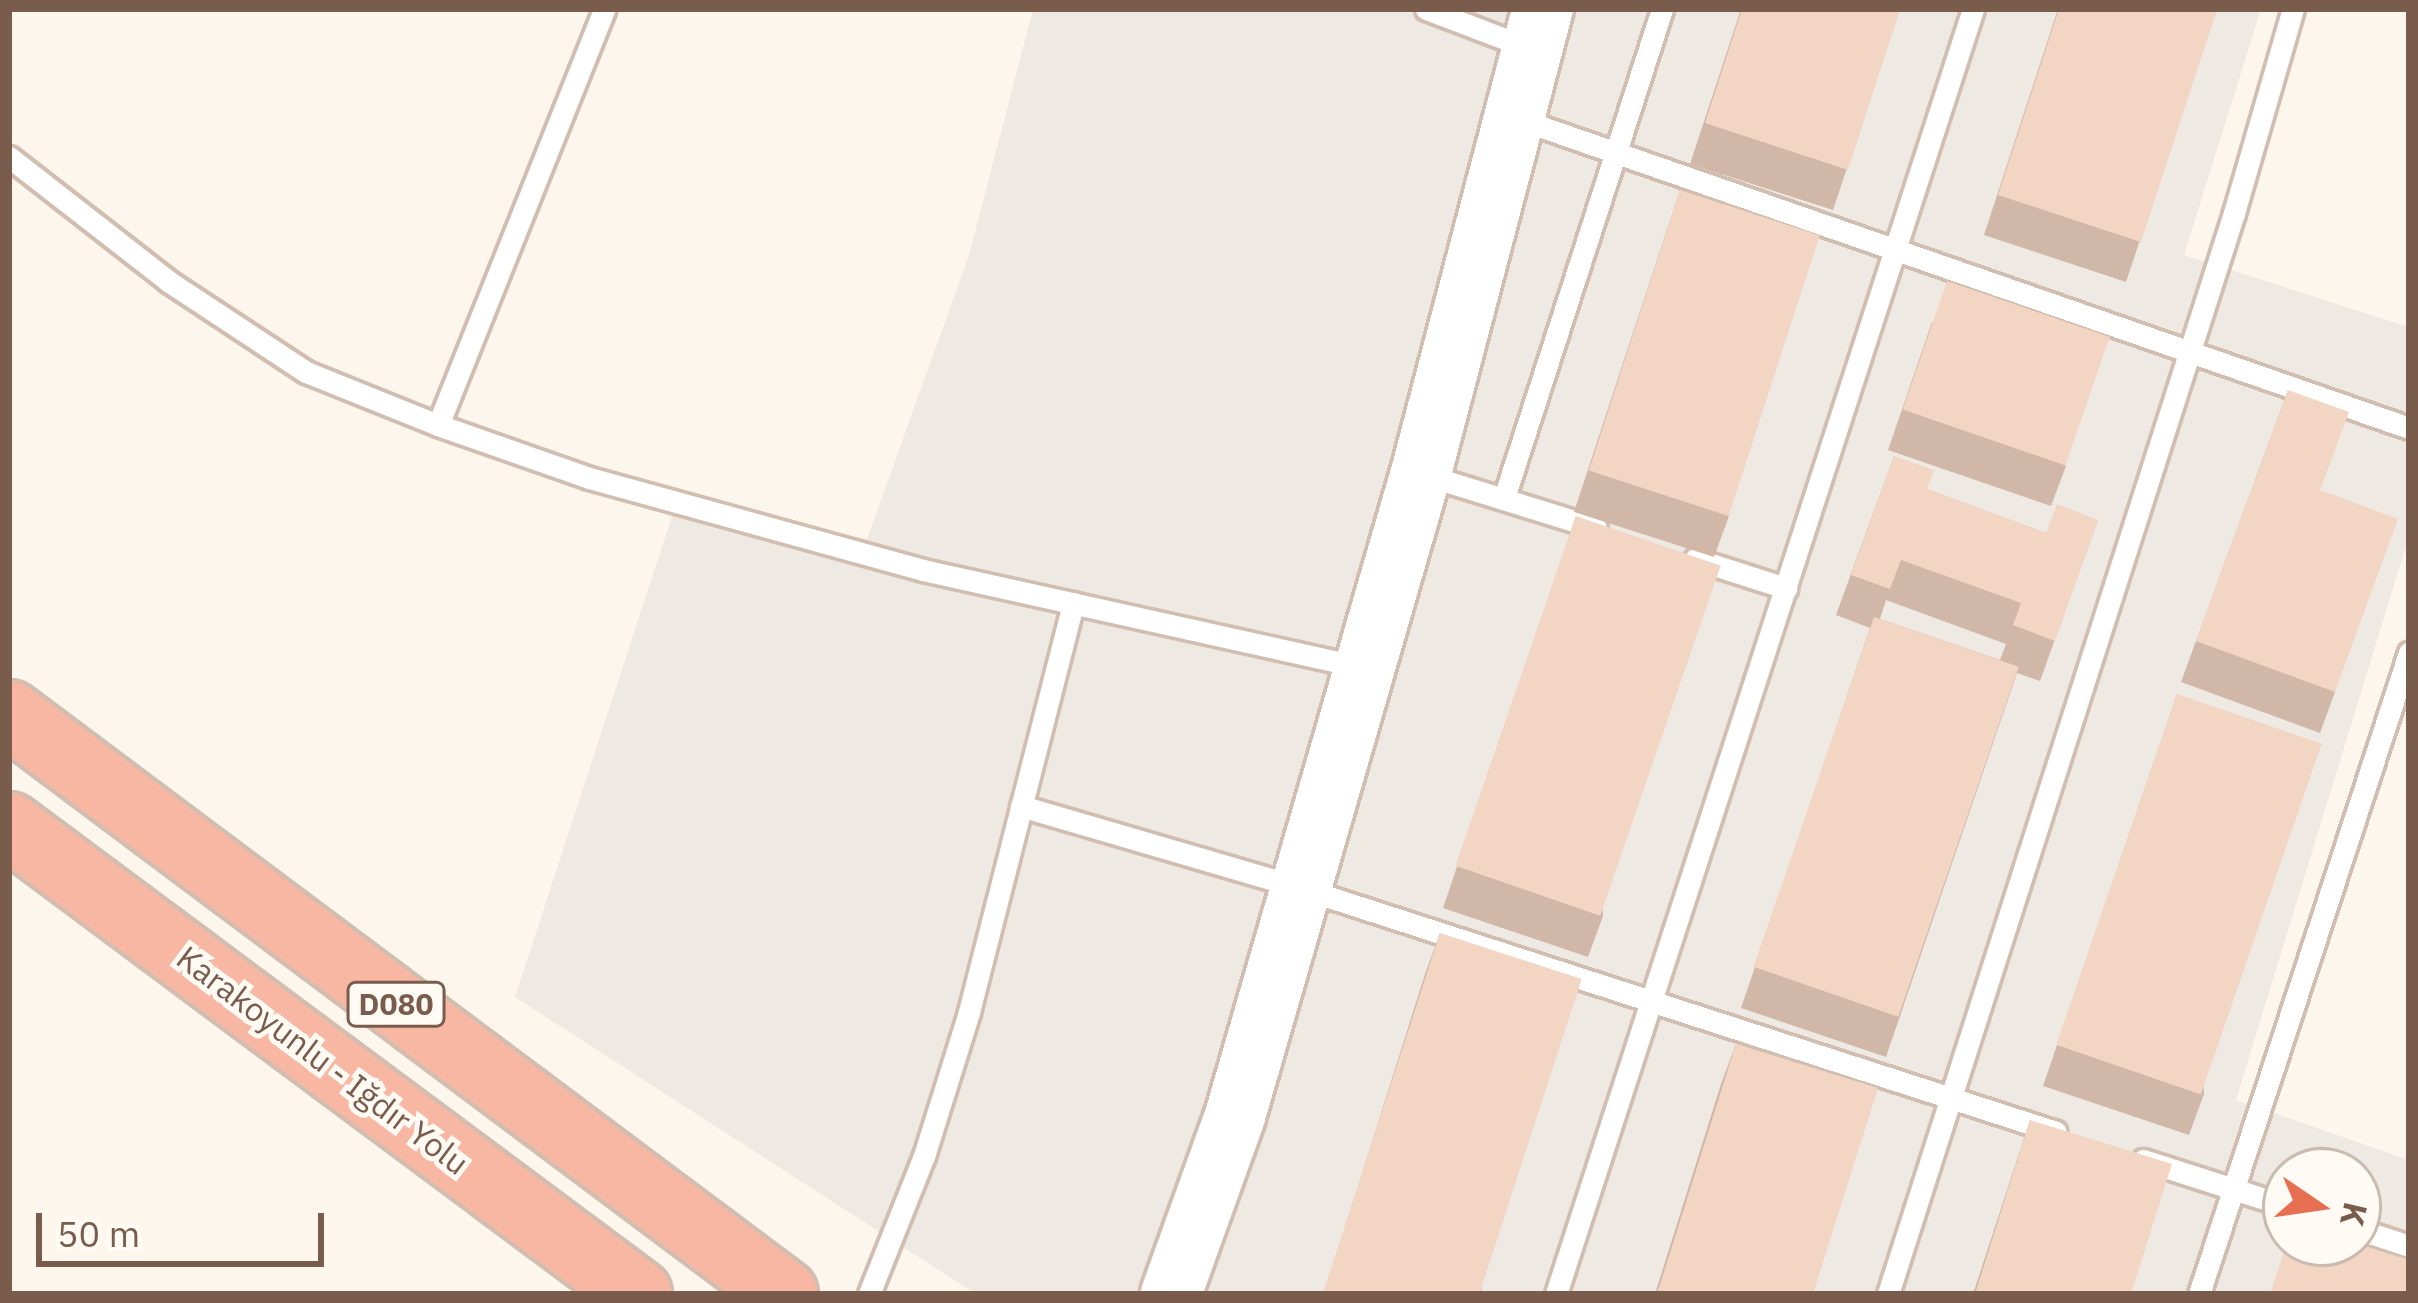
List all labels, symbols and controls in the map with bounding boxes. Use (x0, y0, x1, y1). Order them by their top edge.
street label: Karakoyunlu - Iğdır Yolu (169, 937, 477, 1183)
road number: D080 (345, 980, 447, 1028)
north arrow (2262, 1147, 2382, 1267)
scale bar (42, 1189, 330, 1263)
text: K (2331, 1199, 2378, 1231)
text: 50 m (57, 1210, 140, 1257)

